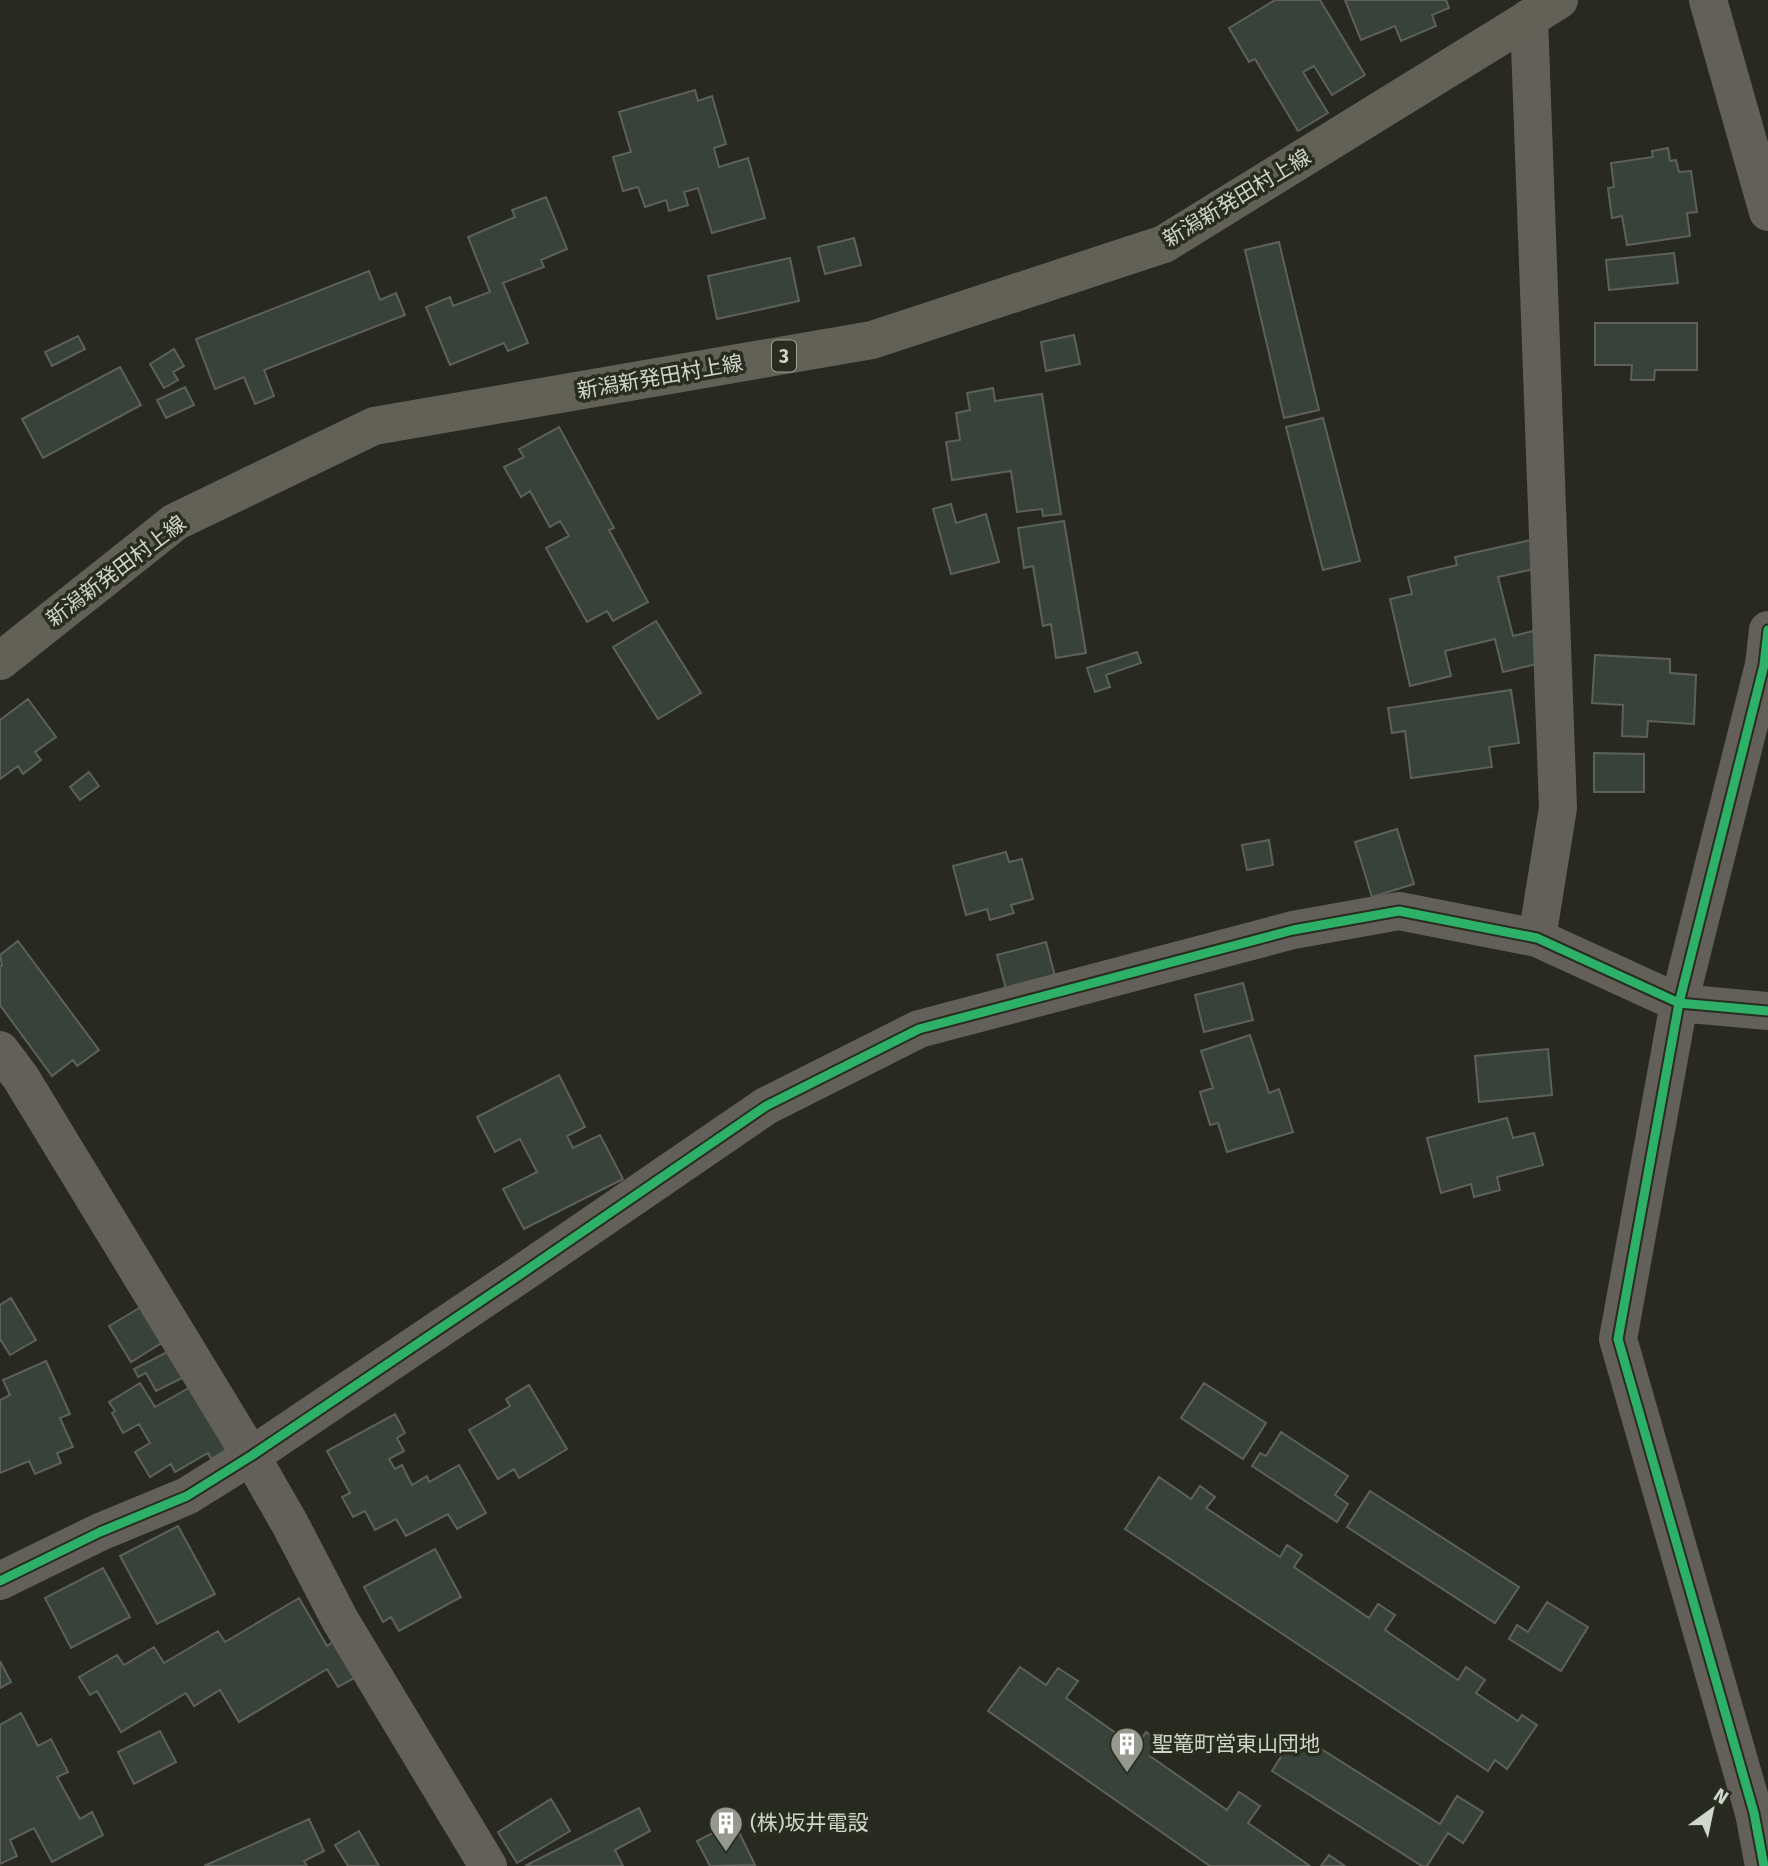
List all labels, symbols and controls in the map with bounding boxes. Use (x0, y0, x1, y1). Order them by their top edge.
street label: 新潟新発田村上線 (1158, 144, 1316, 252)
road number: 3 (772, 340, 796, 372)
street label: 新潟新発田村上線 (575, 350, 745, 404)
street label: 新潟新発田村上線 (41, 510, 191, 632)
building icon: 聖篭町営東山団地 (1108, 1725, 1146, 1774)
place label: 聖篭町営東山団地 (1152, 1731, 1320, 1757)
north arrow (1677, 1775, 1747, 1845)
text: N (1709, 1783, 1733, 1809)
building icon: (株)坂井電設 (707, 1804, 745, 1853)
place label: (株)坂井電設 (750, 1810, 869, 1836)

